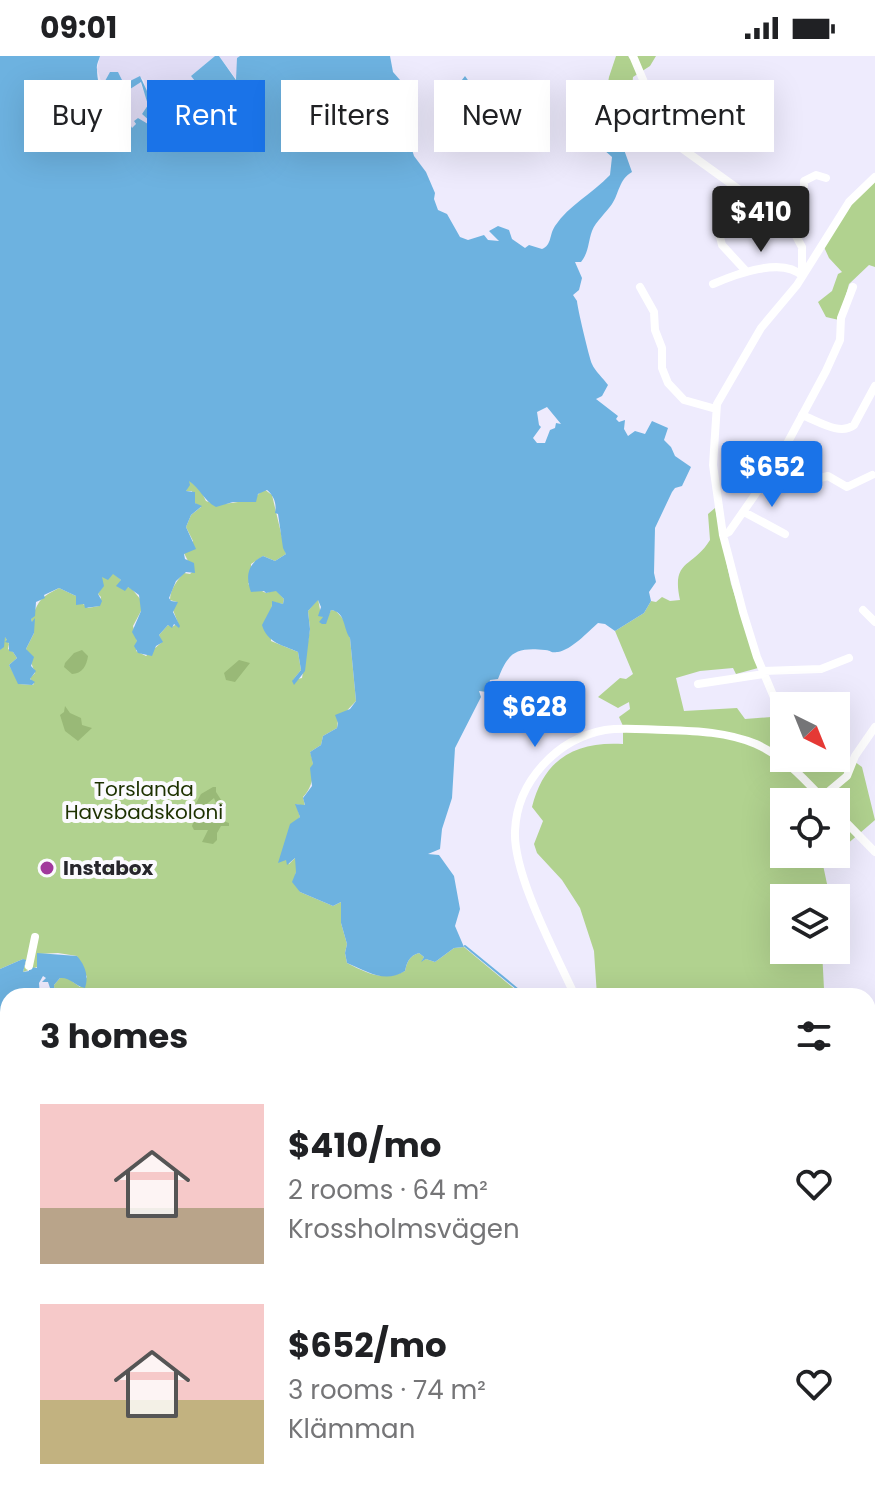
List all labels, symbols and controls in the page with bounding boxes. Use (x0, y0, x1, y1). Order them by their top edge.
text: 09:01 (40, 6, 117, 49)
chip: Buy (24, 80, 131, 152)
chip: Rent (147, 80, 265, 152)
chip: Filters (281, 80, 418, 152)
chip: New (434, 80, 550, 152)
chip: Apartment (566, 80, 774, 152)
pin: $410 (714, 186, 808, 254)
text: $410 (730, 194, 792, 230)
pin: $652 (725, 441, 819, 509)
text: $652 (739, 449, 805, 485)
pin: $628 (488, 681, 582, 749)
text: $628 (502, 689, 568, 725)
north arrow (770, 692, 850, 772)
map controls (770, 692, 850, 964)
park label: Torslanda Havsbadskoloni (65, 775, 223, 826)
button: locate (770, 788, 850, 868)
place label: Instabox (63, 854, 154, 882)
marker: Instabox (38, 859, 56, 877)
button: layers (770, 884, 850, 964)
text: 3 homes (40, 1012, 188, 1060)
icon: filters (792, 1014, 836, 1058)
text: $410/mo (288, 1121, 441, 1169)
icon: home (104, 1136, 200, 1232)
icon: heart (792, 1162, 836, 1206)
text: 2 rooms · 64 m² (288, 1172, 488, 1208)
text: Krossholmsvägen (288, 1211, 520, 1247)
text: $652/mo (288, 1321, 447, 1369)
icon: home (104, 1336, 200, 1432)
icon: heart (792, 1362, 836, 1406)
text: 3 rooms · 74 m² (288, 1372, 486, 1408)
text: Klämman (288, 1411, 415, 1447)

